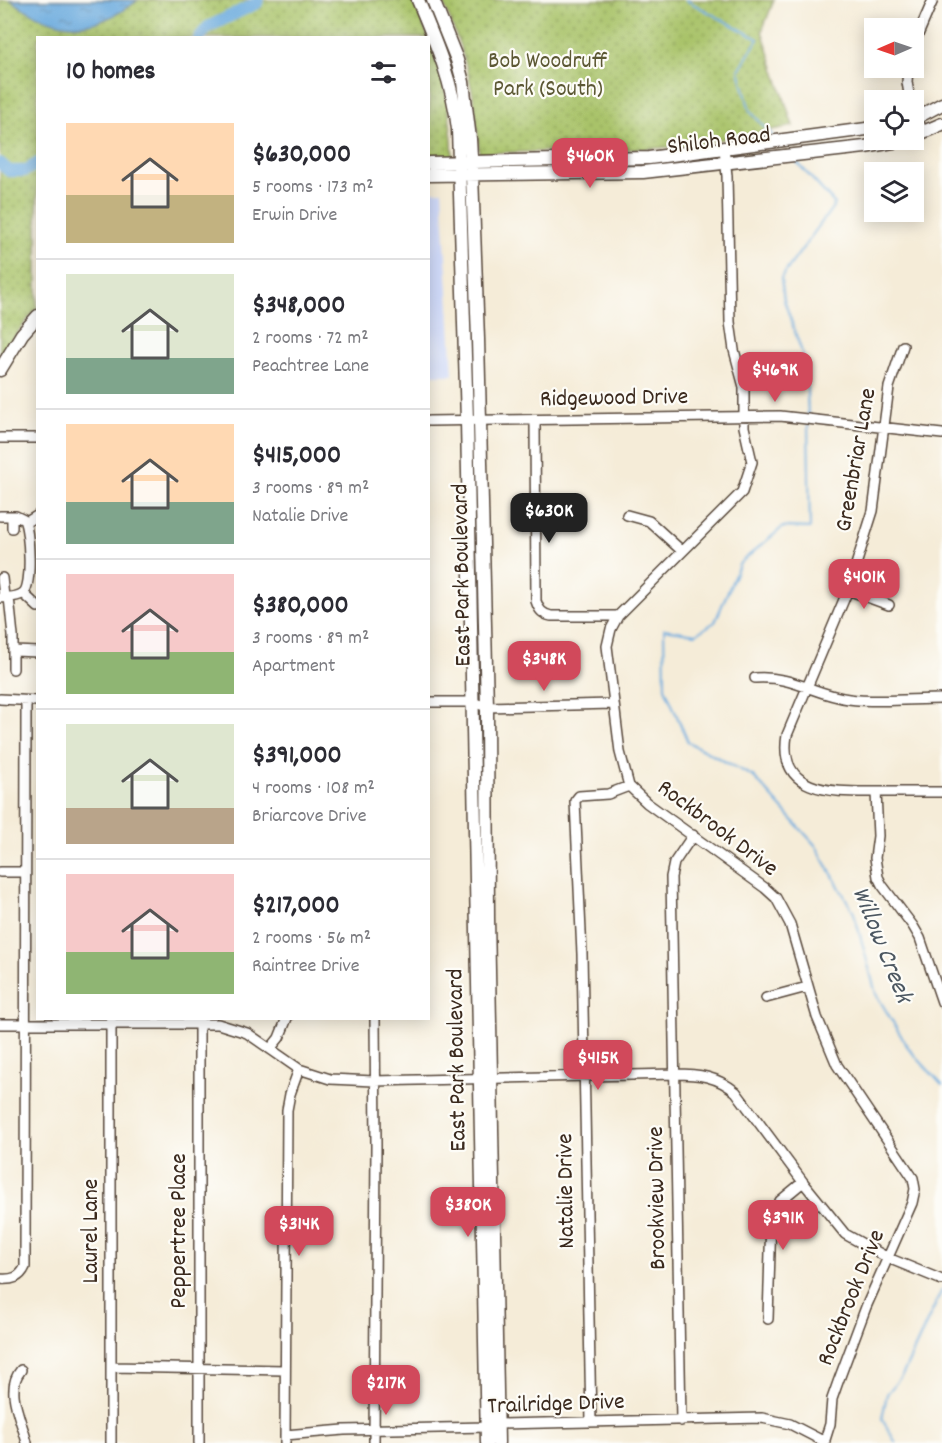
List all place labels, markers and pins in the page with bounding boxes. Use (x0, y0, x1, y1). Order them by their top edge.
pin: $460K (548, 138, 632, 189)
pin: $469K (733, 352, 817, 403)
pin: $630K (507, 493, 591, 544)
pin: $401K (822, 559, 906, 610)
pin: $348K (502, 641, 586, 692)
pin: $415K (556, 1040, 640, 1091)
pin: $380K (426, 1187, 510, 1238)
pin: $391K (741, 1200, 825, 1251)
pin: $314K (257, 1206, 341, 1257)
pin: $217K (344, 1365, 428, 1416)

